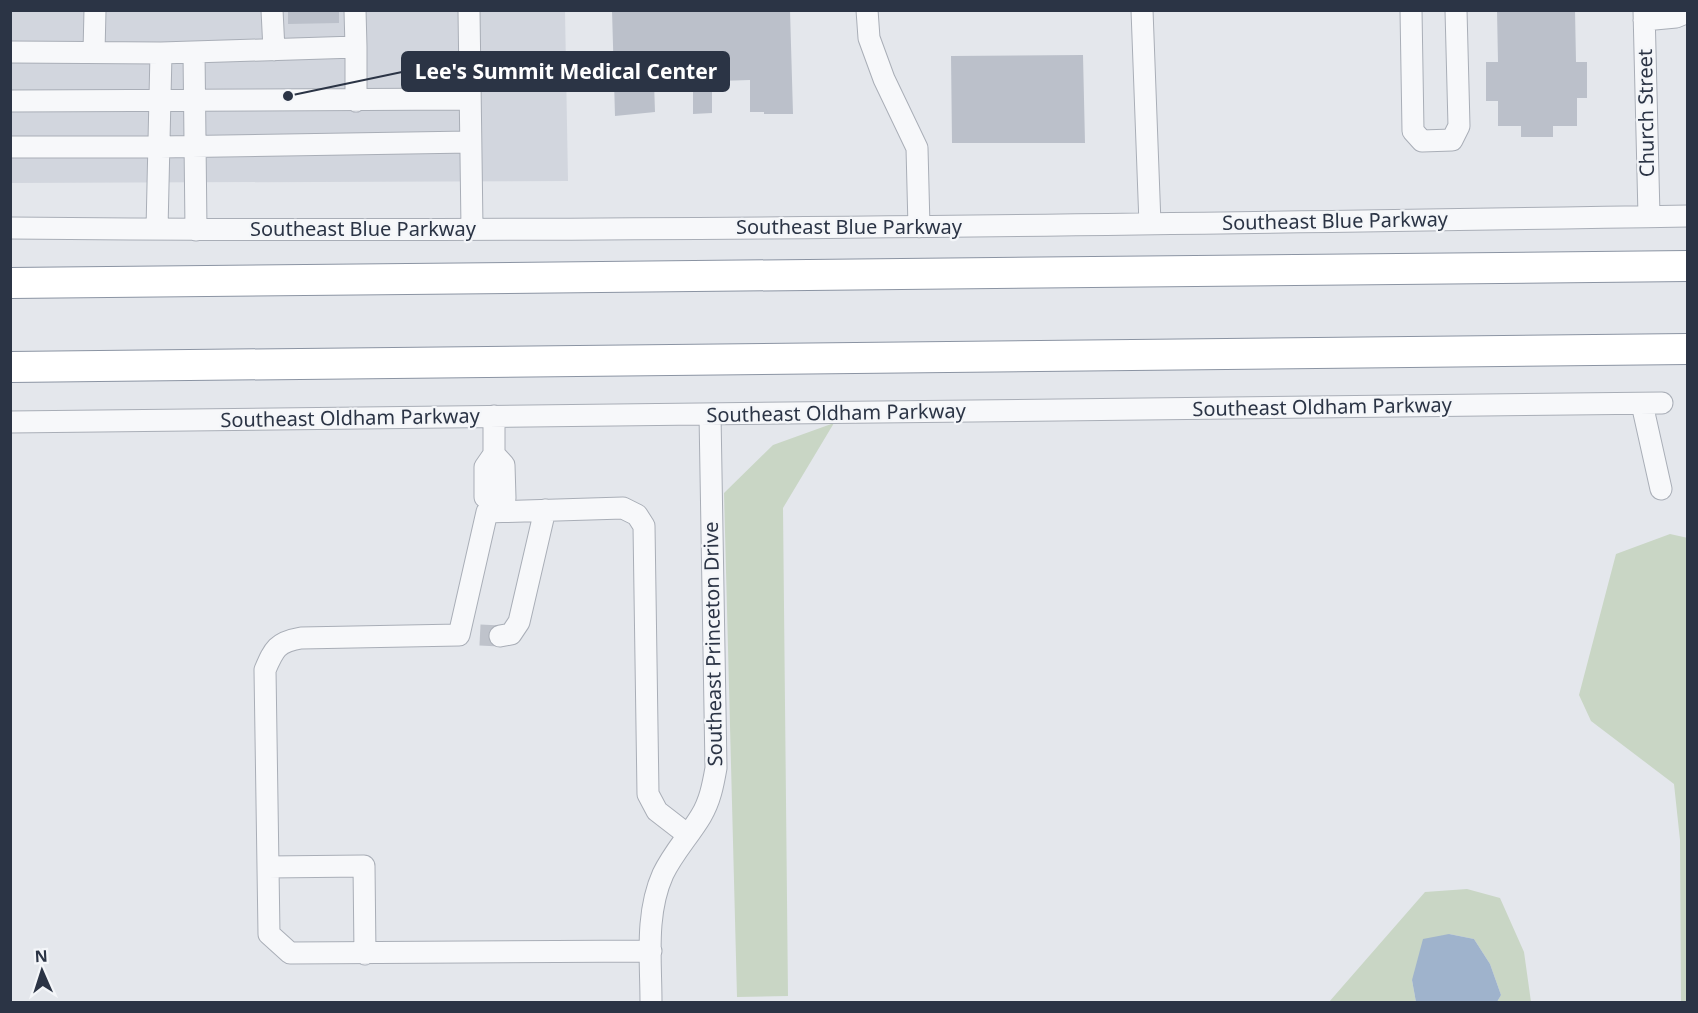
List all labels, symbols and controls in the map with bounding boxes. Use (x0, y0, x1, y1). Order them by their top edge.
street label: Church Street (1631, 49, 1660, 177)
callout: Lee's Summit Medical Center (402, 52, 729, 91)
text: Lee's Summit Medical Center (415, 57, 718, 85)
street label: Southeast Blue Parkway (1222, 205, 1449, 236)
street label: Southeast Blue Parkway (736, 213, 963, 240)
street label: Southeast Blue Parkway (250, 215, 477, 242)
street label: Southeast Oldham Parkway (1192, 391, 1453, 422)
street label: Southeast Oldham Parkway (706, 397, 967, 428)
street label: Southeast Oldham Parkway (220, 402, 481, 433)
street label: Southeast Princeton Drive (697, 521, 728, 767)
north arrow (12, 941, 72, 1001)
text: N (34, 945, 48, 967)

